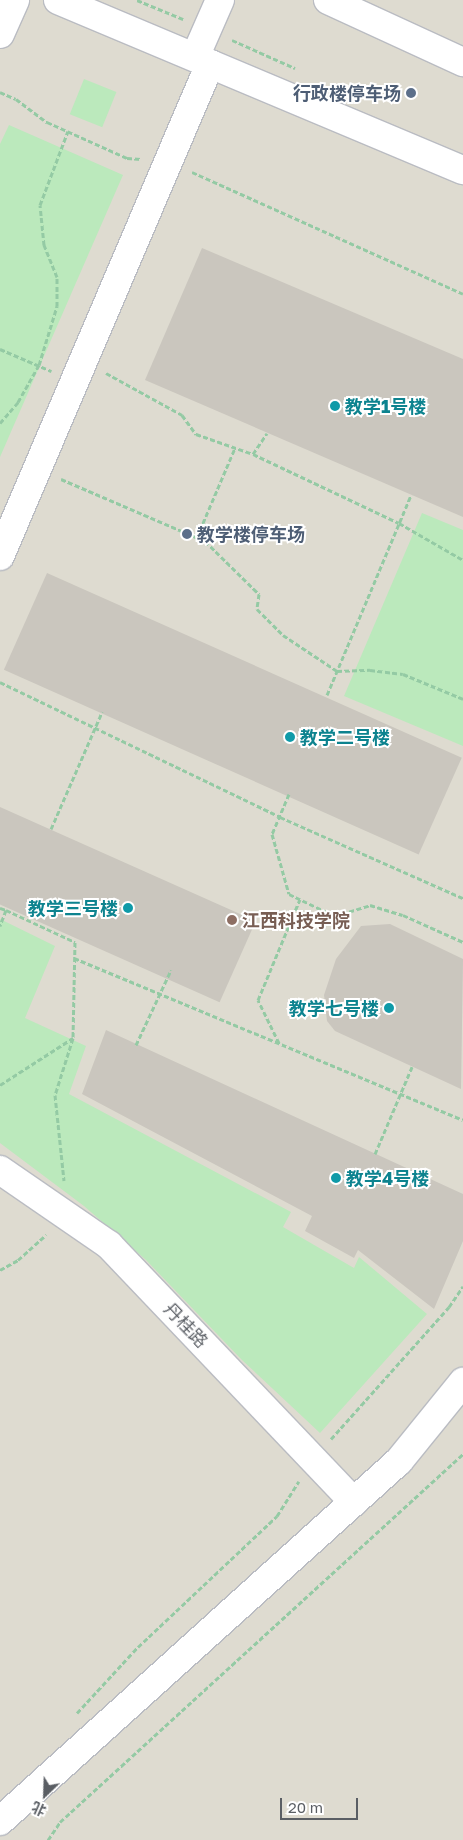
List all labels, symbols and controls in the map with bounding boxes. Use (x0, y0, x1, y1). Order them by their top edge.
place label: 行政楼停车场 (293, 82, 401, 104)
marker: 行政楼停车场 (405, 87, 417, 99)
place label: 教学1号楼 (345, 395, 426, 417)
marker: 教学1号楼 (329, 400, 341, 412)
place label: 教学楼停车场 (197, 523, 305, 545)
marker: 教学楼停车场 (181, 528, 193, 540)
place label: 教学二号楼 (300, 726, 390, 748)
marker: 教学二号楼 (284, 731, 296, 743)
place label: 教学三号楼 (28, 897, 118, 919)
marker: 教学三号楼 (122, 902, 134, 914)
place label: 江西科技学院 (242, 909, 350, 931)
marker: 江西科技学院 (226, 914, 238, 926)
place label: 教学七号楼 (289, 997, 379, 1019)
marker: 教学七号楼 (383, 1002, 395, 1014)
place label: 教学4号楼 (346, 1167, 429, 1189)
marker: 教学4号楼 (330, 1172, 342, 1184)
street label: 丹桂路 (159, 1298, 213, 1352)
north arrow (20, 1770, 70, 1820)
scale bar (283, 1788, 360, 1820)
text: 20 m (288, 1798, 323, 1816)
text: 北 (29, 1799, 49, 1820)

